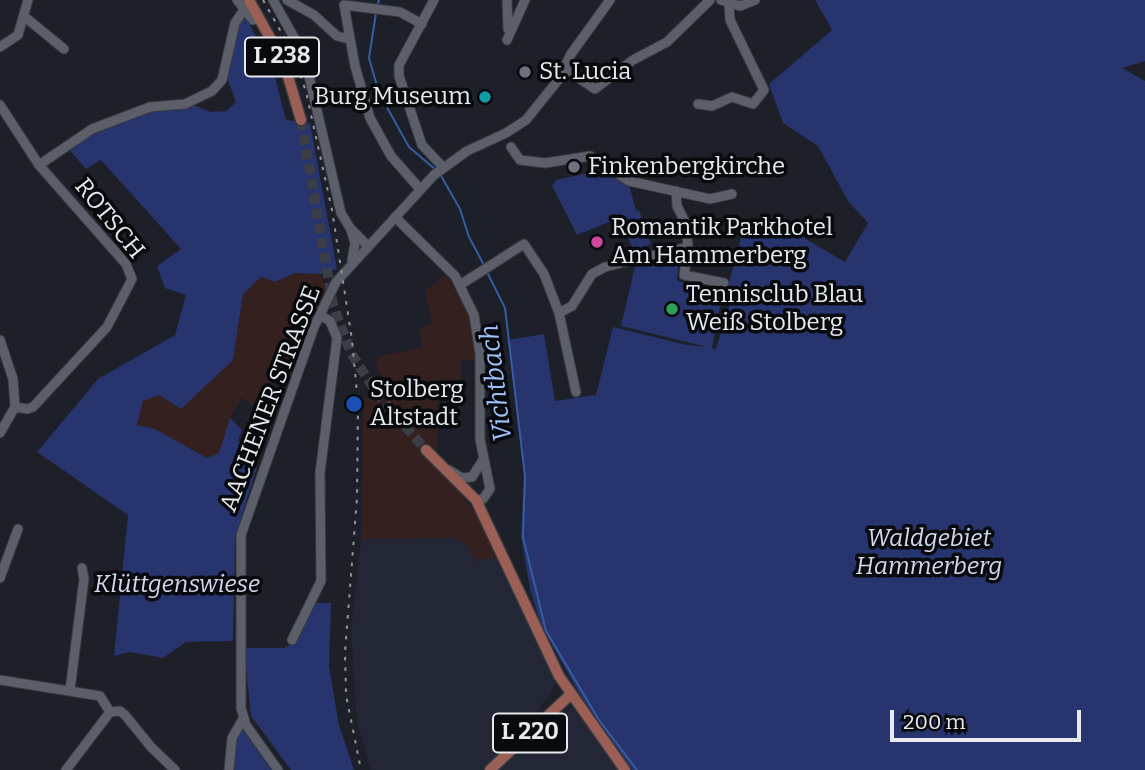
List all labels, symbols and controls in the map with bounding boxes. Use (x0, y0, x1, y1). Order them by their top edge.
road number: L 238 (245, 38, 319, 76)
place label: St. Lucia (539, 58, 631, 86)
marker: St. Lucia (517, 64, 533, 80)
place label: Burg Museum (314, 83, 471, 111)
marker: Burg Museum (477, 89, 493, 105)
place label: Finkenbergkirche (588, 153, 785, 181)
marker: Finkenbergkirche (566, 159, 582, 175)
street label: ROTSCH (68, 173, 150, 265)
place label: Romantik Parkhotel Am Hammerberg (611, 214, 833, 270)
marker: Romantik Parkhotel Am Hammerberg (589, 234, 605, 250)
place label: Tennisclub Blau Weiß Stolberg (686, 281, 863, 337)
street label: AACHENER STRASSE (215, 282, 327, 516)
marker: Tennisclub Blau Weiß Stolberg (664, 301, 680, 317)
water label: Vichtbach (474, 323, 520, 443)
place label: Stolberg Altstadt (370, 376, 464, 432)
marker: Stolberg Altstadt (344, 394, 364, 414)
park label: Waldgebiet Hammerberg (856, 525, 1002, 581)
park label: Klüttgenswiese (94, 571, 260, 599)
scale bar (893, 696, 1084, 740)
text: 200 m (903, 709, 966, 735)
road number: L 220 (493, 713, 567, 752)

